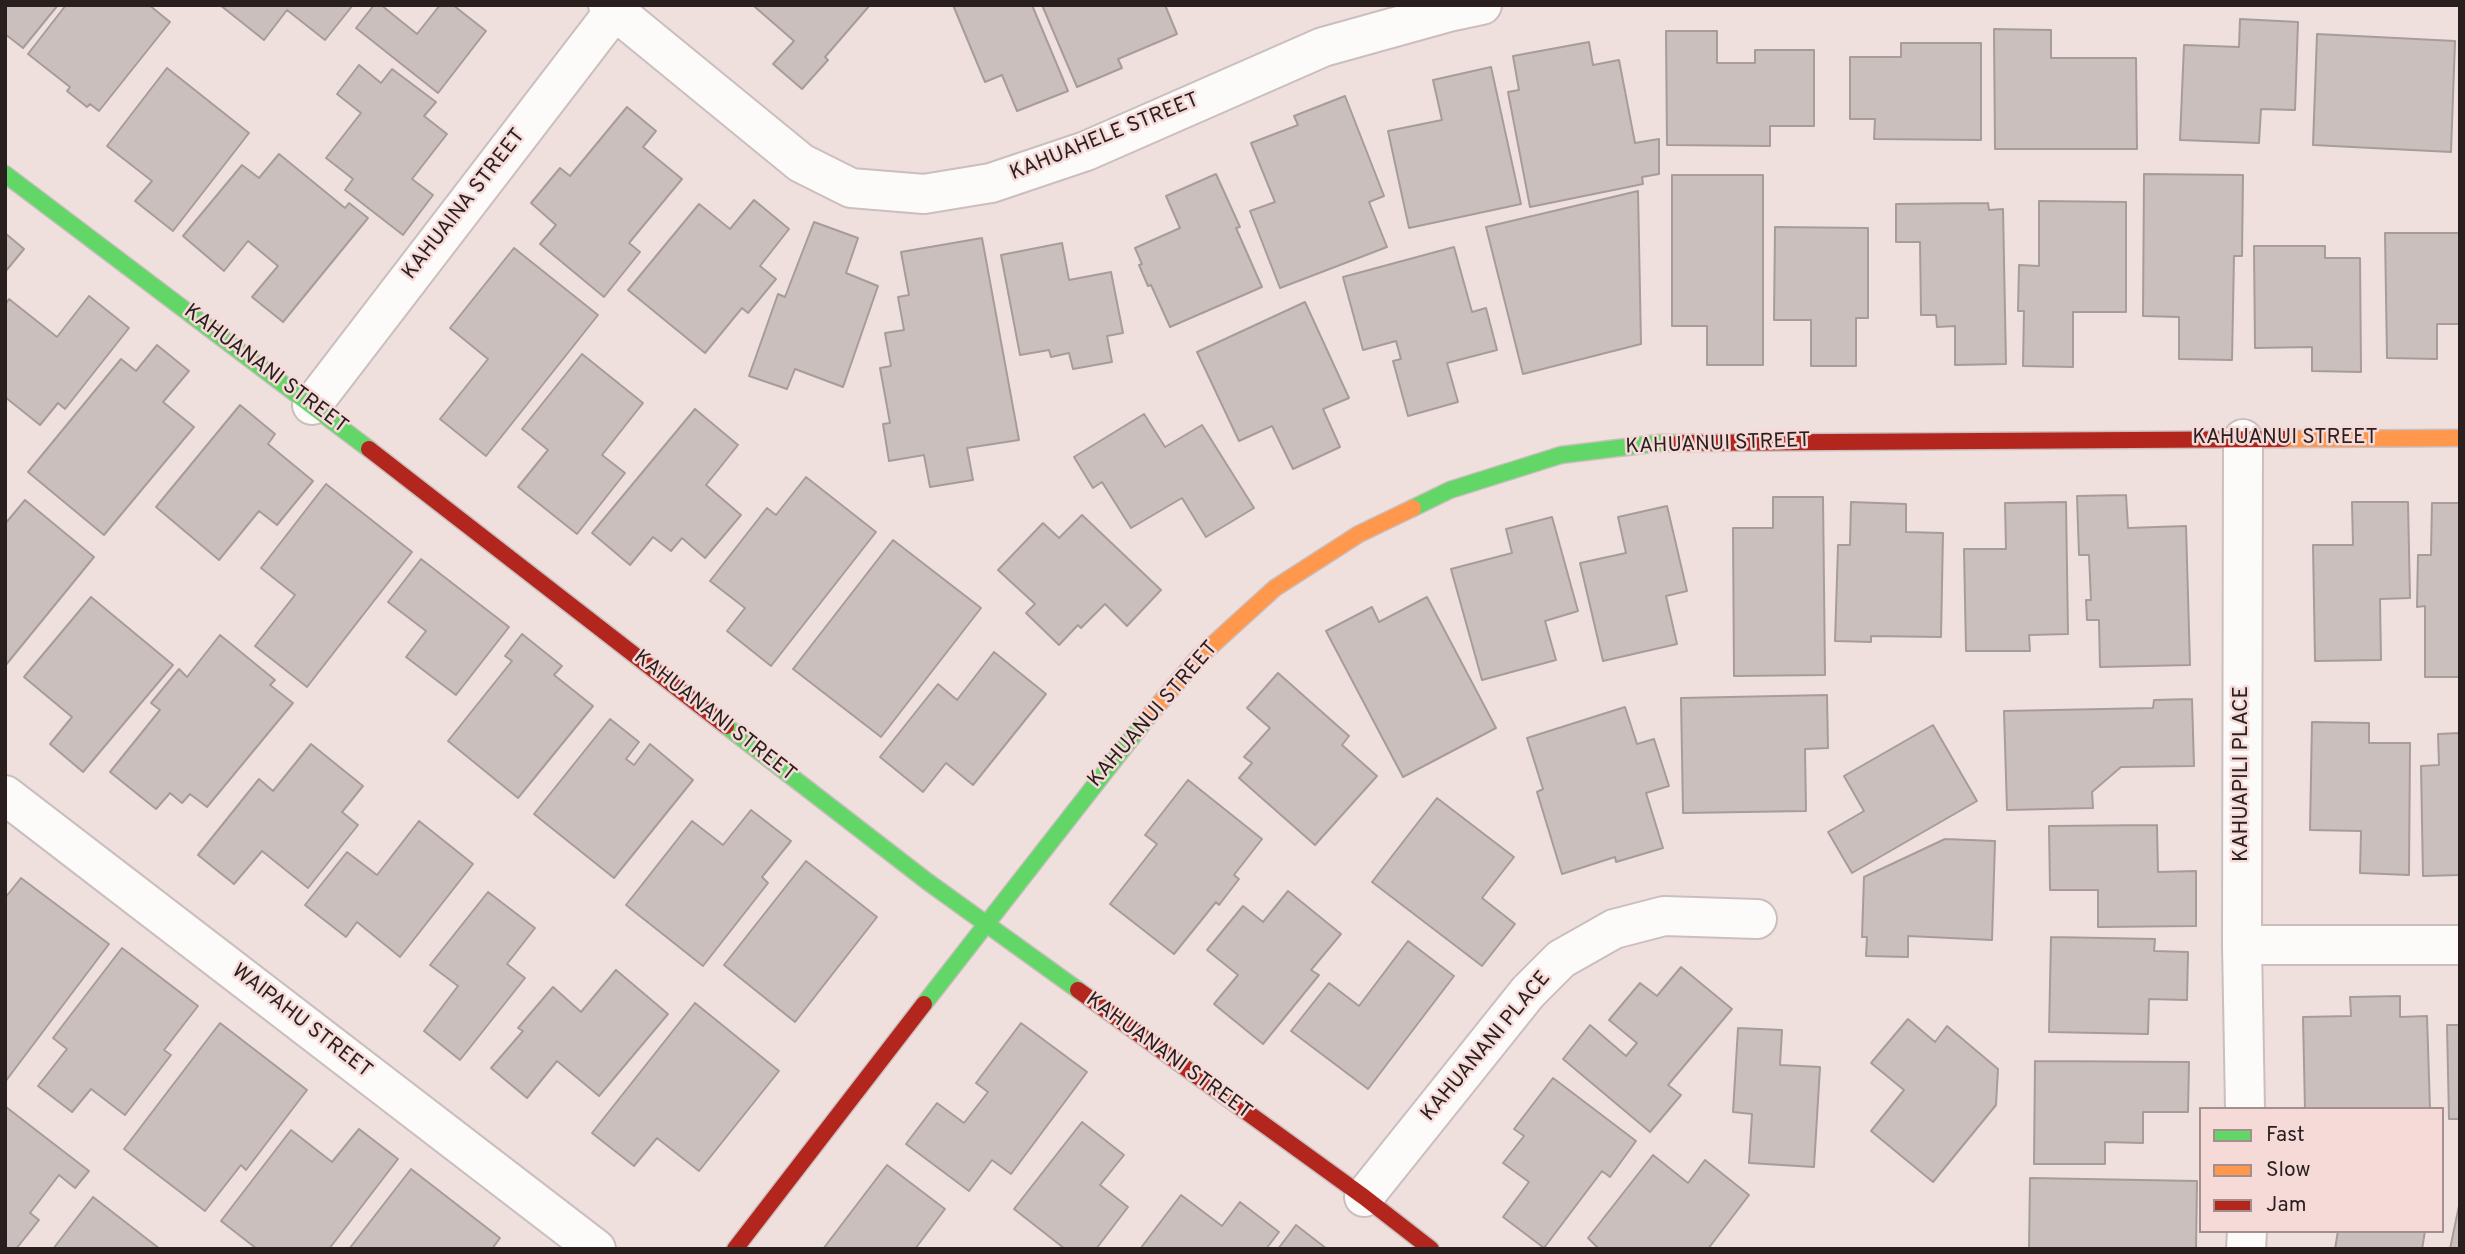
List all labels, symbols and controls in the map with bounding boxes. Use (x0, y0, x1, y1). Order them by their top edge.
street label: KAHUAHELE STREET (1007, 89, 1203, 187)
street label: KAHUAINA STREET (398, 124, 532, 286)
street label: KAHUANANI STREET (178, 300, 352, 440)
street label: KAHUANUI STREET (2192, 426, 2378, 452)
street label: KAHUANUI STREET (1625, 429, 1811, 461)
street label: KAHUANUI STREET (1084, 637, 1224, 793)
street label: KAHUANANI STREET (628, 646, 800, 788)
street label: KAHUAPILI PLACE (2230, 686, 2256, 862)
street label: WAIPAHU STREET (226, 959, 376, 1085)
street label: KAHUANANI PLACE (1417, 967, 1557, 1127)
street label: KAHUANANI STREET (1080, 988, 1256, 1126)
legend (2199, 1107, 2444, 1233)
text: Fast (2266, 1122, 2305, 1149)
text: Slow (2266, 1157, 2311, 1184)
text: Jam (2266, 1192, 2307, 1219)

